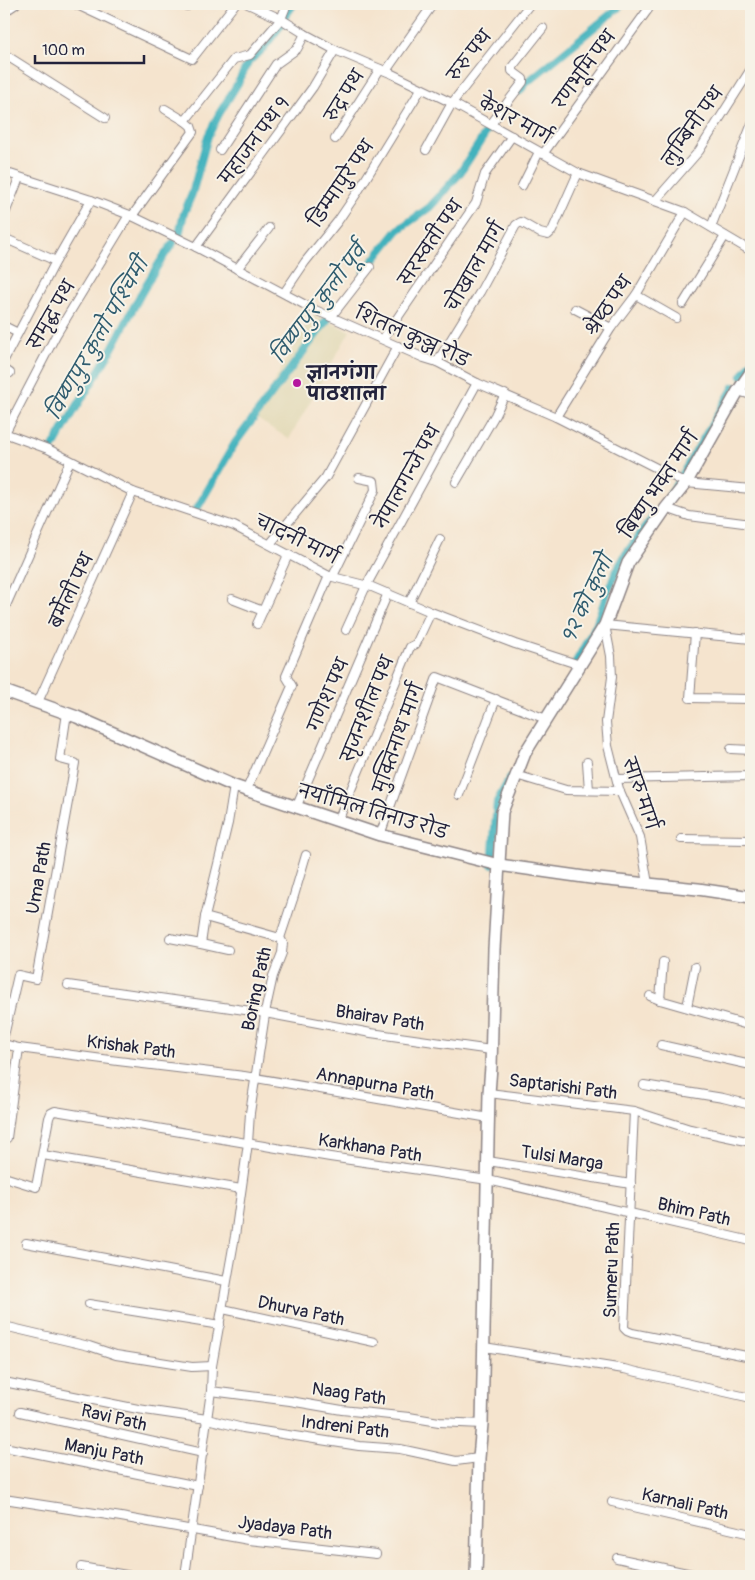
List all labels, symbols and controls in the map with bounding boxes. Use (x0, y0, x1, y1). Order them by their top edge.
street label: रणभूमि पथ (546, 23, 624, 116)
street label: रुरु पथ (442, 24, 498, 87)
scale bar (35, 32, 144, 64)
text: 100 m (42, 41, 85, 60)
street label: रुद्र पथ (320, 64, 371, 127)
street label: लुम्बिनी पथ (655, 80, 731, 173)
street label: केशर मार्ग (474, 87, 559, 151)
street label: महाजन पथ १ (214, 92, 296, 190)
street label: डिम्मापुरे पथ (301, 133, 381, 234)
street label: सरस्वती पथ (391, 193, 469, 291)
street label: चोखाल मार्ग (438, 215, 512, 317)
water label: विष्णुपुर कुलो पूर्व (263, 233, 377, 370)
water label: विष्णुपुर कुलो पश्चिमी (38, 248, 158, 425)
street label: श्रेष्ठ पथ (578, 268, 638, 341)
street label: समृद्ध पथ (23, 275, 83, 356)
street label: शितल कुञ्ज रोड (350, 298, 475, 375)
place label: ज्ञानगंगा पाठशाला (305, 359, 387, 406)
marker: ज्ञानगंगा पाठशाला (291, 377, 303, 389)
street label: नेपालगन्जे पथ (365, 417, 447, 534)
street label: बिष्णु भक्त मार्ग (613, 424, 706, 544)
street label: चादनी मार्ग (251, 507, 345, 571)
water label: १२ को कुलो (554, 545, 623, 648)
street label: बर्मेली पथ (41, 547, 100, 632)
street label: सृजनशील पथ (333, 650, 402, 767)
street label: गणेश पथ (298, 652, 355, 736)
street label: मुक्तिनाथ मार्ग (365, 678, 432, 798)
street label: सारु मार्ग (617, 753, 666, 834)
street label: नयाँमिल तिनाउ रोड (295, 776, 453, 845)
street label: Uma Path (21, 840, 57, 916)
street label: Boring Path (237, 945, 277, 1033)
street label: Bhairav Path (334, 1000, 426, 1036)
street label: Krishak Path (85, 1030, 177, 1064)
street label: Annapurna Path (314, 1062, 436, 1106)
street label: Saptarishi Path (507, 1069, 619, 1105)
street label: Karkhana Path (317, 1128, 423, 1168)
street label: Tulsi Marga (519, 1140, 605, 1176)
street label: Bhim Path (655, 1192, 733, 1232)
street label: Sumeru Path (599, 1222, 625, 1318)
street label: Dhurva Path (255, 1291, 347, 1331)
street label: Naag Path (310, 1377, 388, 1411)
street label: Ravi Path (79, 1399, 149, 1437)
street label: Indreni Path (300, 1410, 390, 1444)
street label: Manju Path (62, 1433, 146, 1471)
street label: Karnali Path (639, 1483, 731, 1525)
street label: Jyadaya Path (237, 1511, 333, 1545)

